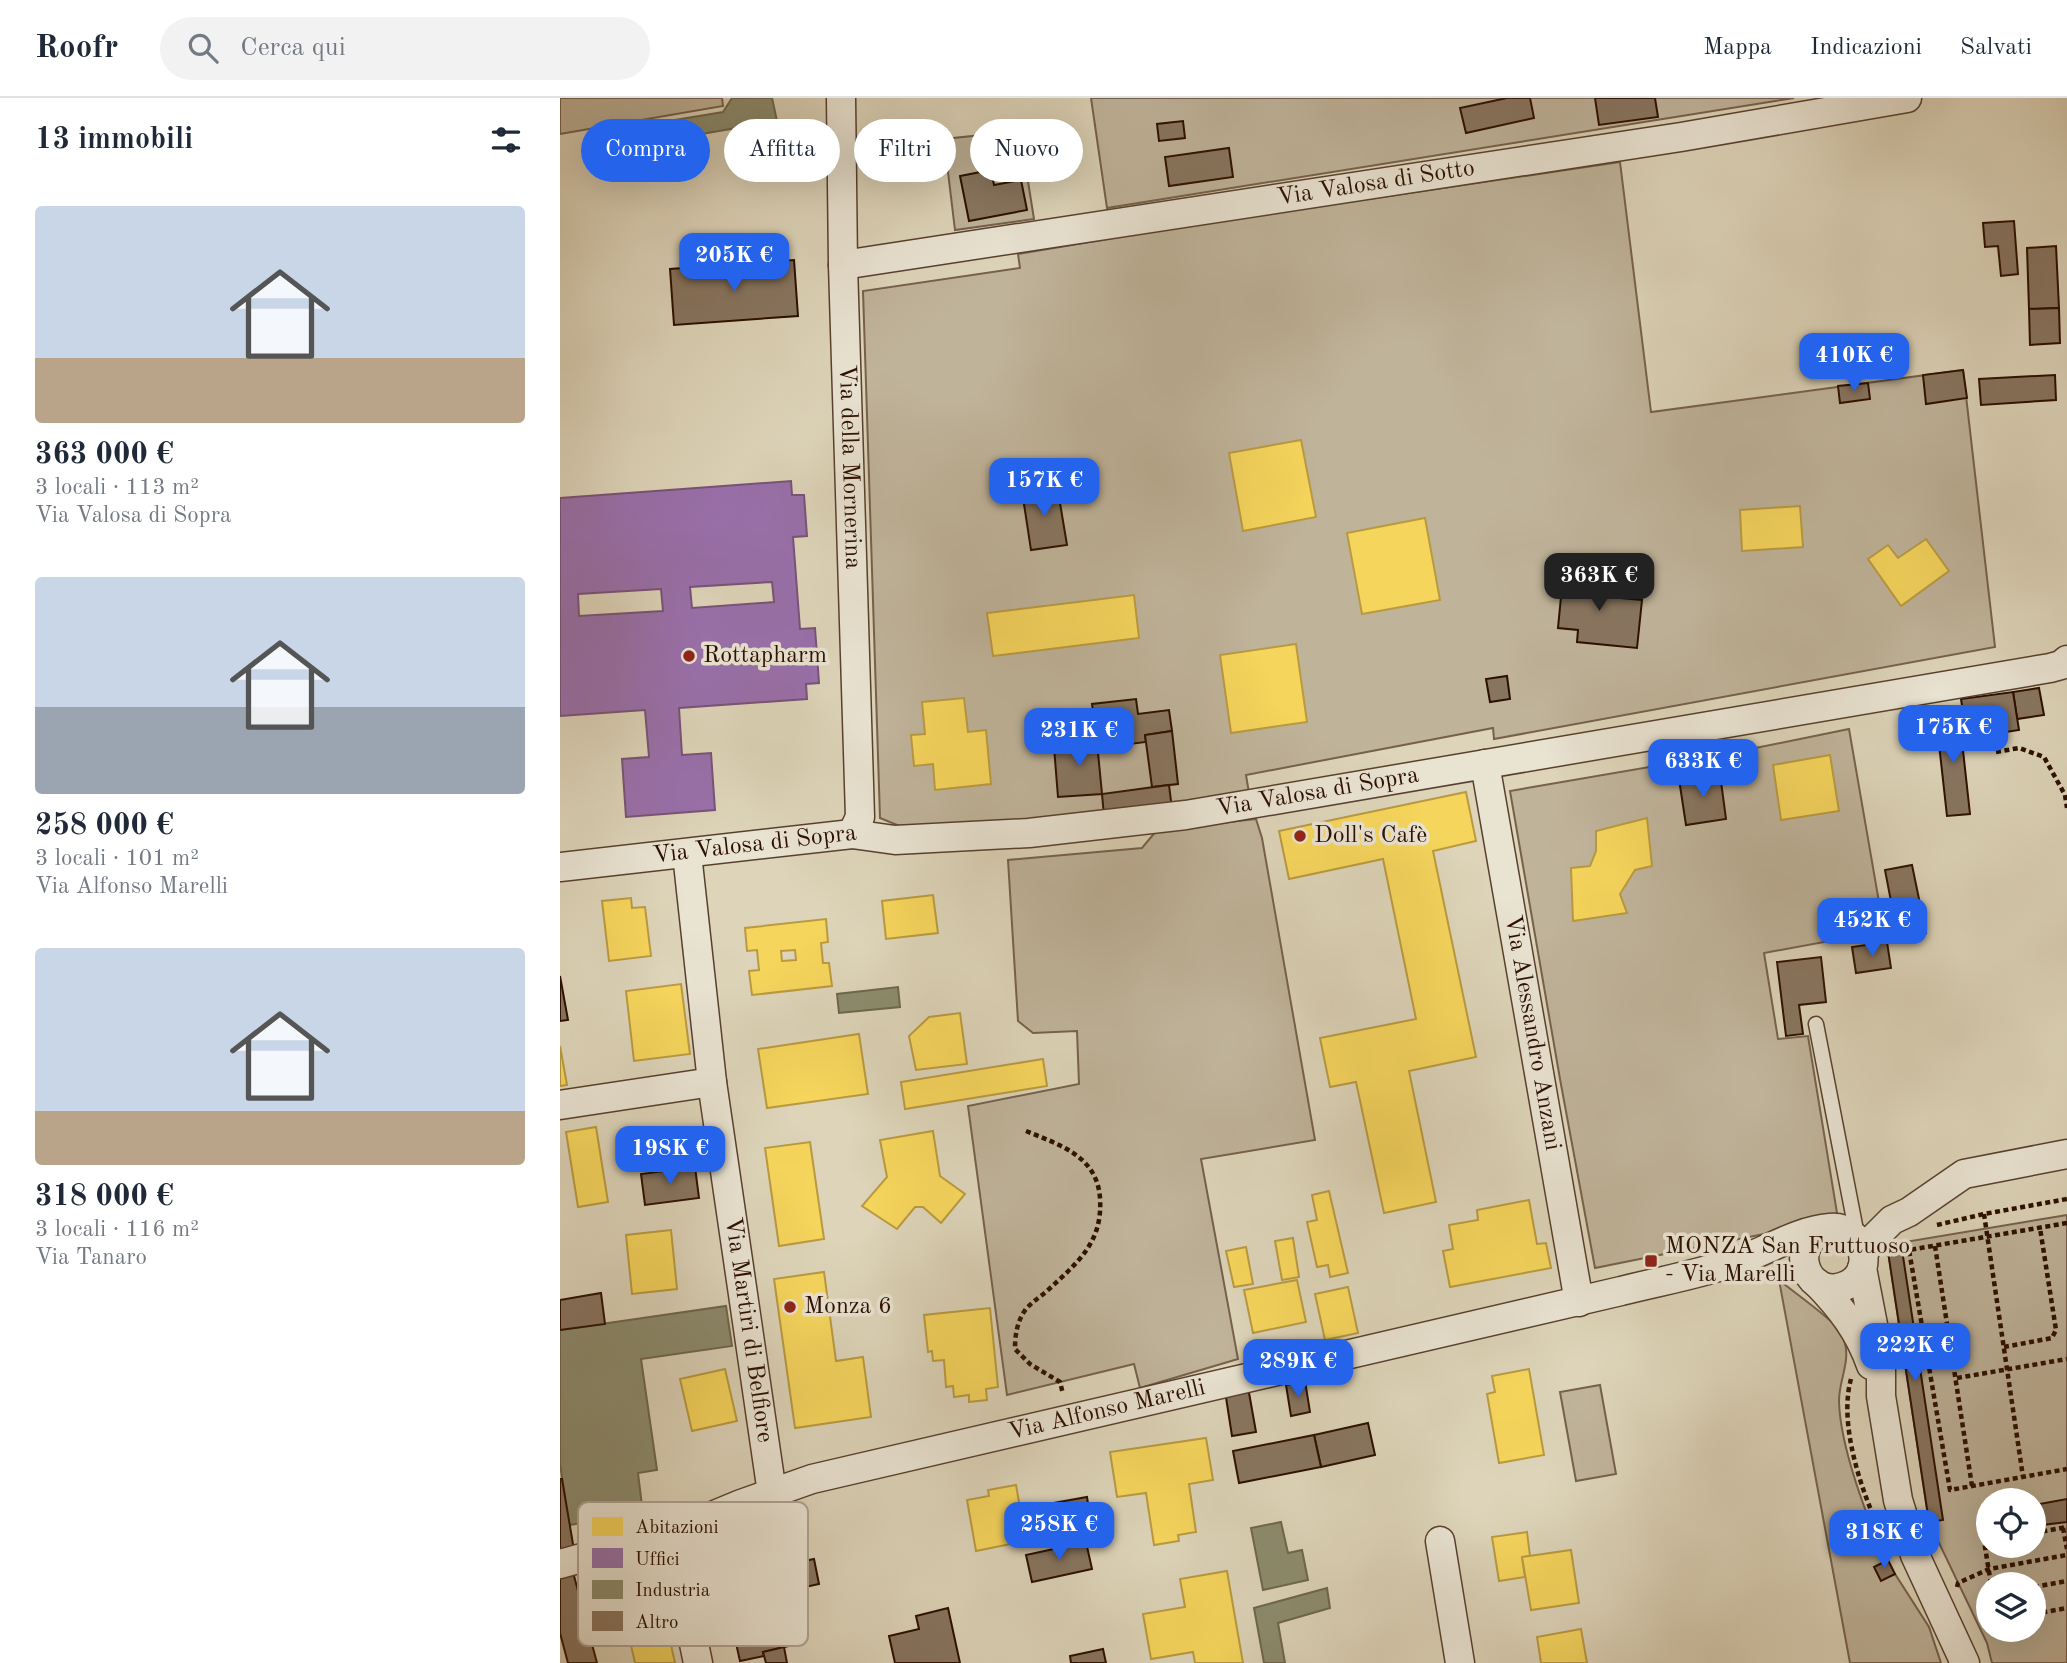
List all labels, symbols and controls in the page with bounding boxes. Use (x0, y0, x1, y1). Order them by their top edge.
search box (160, 17, 650, 80)
icon: search (184, 29, 222, 67)
text: Roofr (35, 32, 118, 65)
text: Cerca qui (240, 35, 346, 61)
text: Mappa (1703, 36, 1772, 60)
text: Indicazioni (1810, 36, 1922, 60)
text: Salvati (1960, 36, 2032, 60)
chip: Compra (581, 119, 710, 182)
chip: Affitta (724, 119, 840, 182)
chip: Filtri (854, 119, 956, 182)
chip: Nuovo (970, 119, 1083, 182)
icon: filters (487, 121, 525, 159)
text: 13 immobili (35, 125, 193, 155)
street label: Via Valosa di Sotto (1275, 157, 1476, 211)
pin: 205K € (677, 234, 791, 293)
text: 205K € (695, 244, 773, 267)
icon: home (217, 251, 343, 377)
pin: 410K € (1797, 334, 1911, 393)
text: 410K € (1815, 344, 1893, 367)
street label: Via della Mornerina (834, 364, 864, 570)
text: 363 000 € (35, 440, 174, 470)
pin: 157K € (987, 458, 1101, 518)
text: 157K € (1005, 469, 1083, 492)
text: 3 locali · 113 m² (35, 476, 199, 499)
text: Via Valosa di Sopra (35, 504, 231, 527)
pin: 363K € (1542, 554, 1656, 613)
text: 363K € (1560, 564, 1638, 587)
icon: home (217, 622, 343, 748)
place label: Rottapharm (703, 644, 827, 668)
marker: Rottapharm (681, 648, 697, 664)
pin: 175K € (1896, 706, 2010, 765)
pin: 231K € (1022, 708, 1136, 768)
text: 175K € (1914, 716, 1992, 739)
text: 231K € (1040, 719, 1118, 742)
pin: 633K € (1646, 740, 1760, 799)
text: 633K € (1664, 750, 1742, 773)
street label: Via Valosa di Sopra (1214, 764, 1421, 822)
text: 258 000 € (35, 811, 174, 841)
street label: Via Valosa di Sopra (651, 822, 858, 868)
place label: Doll's Cafè (1314, 824, 1427, 848)
marker: Doll's Cafè (1292, 828, 1308, 844)
text: 3 locali · 101 m² (35, 847, 199, 870)
text: Via Alfonso Marelli (35, 875, 228, 898)
pin: 452K € (1815, 898, 1929, 958)
text: 452K € (1833, 909, 1911, 932)
street label: Via Alessandro Anzani (1500, 913, 1564, 1152)
icon: home (217, 993, 343, 1119)
pin: 198K € (613, 1126, 727, 1186)
text: 198K € (631, 1137, 709, 1160)
text: 318 000 € (35, 1182, 174, 1212)
street label: Via Martiri di Belfiore (720, 1216, 777, 1444)
text: 3 locali · 116 m² (35, 1218, 199, 1241)
place label: MONZA San Fruttuoso - Via Marelli (1665, 1235, 1910, 1287)
text: Via Tanaro (35, 1246, 147, 1269)
marker: MONZA San Fruttuoso - Via Marelli (1643, 1253, 1659, 1269)
place label: Monza 6 (804, 1295, 892, 1319)
marker: Monza 6 (782, 1299, 798, 1315)
pin: 222K € (1858, 1324, 1972, 1383)
text: 222K € (1876, 1334, 1954, 1357)
pin: 289K € (1241, 1340, 1355, 1399)
text: 289K € (1259, 1350, 1337, 1373)
street label: Via Alfonso Marelli (1006, 1376, 1208, 1445)
map controls (1976, 1488, 2046, 1642)
button: locate (1976, 1488, 2046, 1558)
legend (578, 1502, 808, 1646)
pin: 258K € (1002, 1502, 1116, 1562)
pin: 318K € (1827, 1510, 1941, 1570)
text: 258K € (1020, 1513, 1098, 1536)
text: Abitazioni (635, 1519, 719, 1538)
text: 318K € (1845, 1521, 1923, 1544)
text: Uffici (635, 1551, 680, 1570)
button: layers (1976, 1572, 2046, 1642)
text: Industria (635, 1582, 711, 1601)
text: Altro (635, 1614, 679, 1633)

